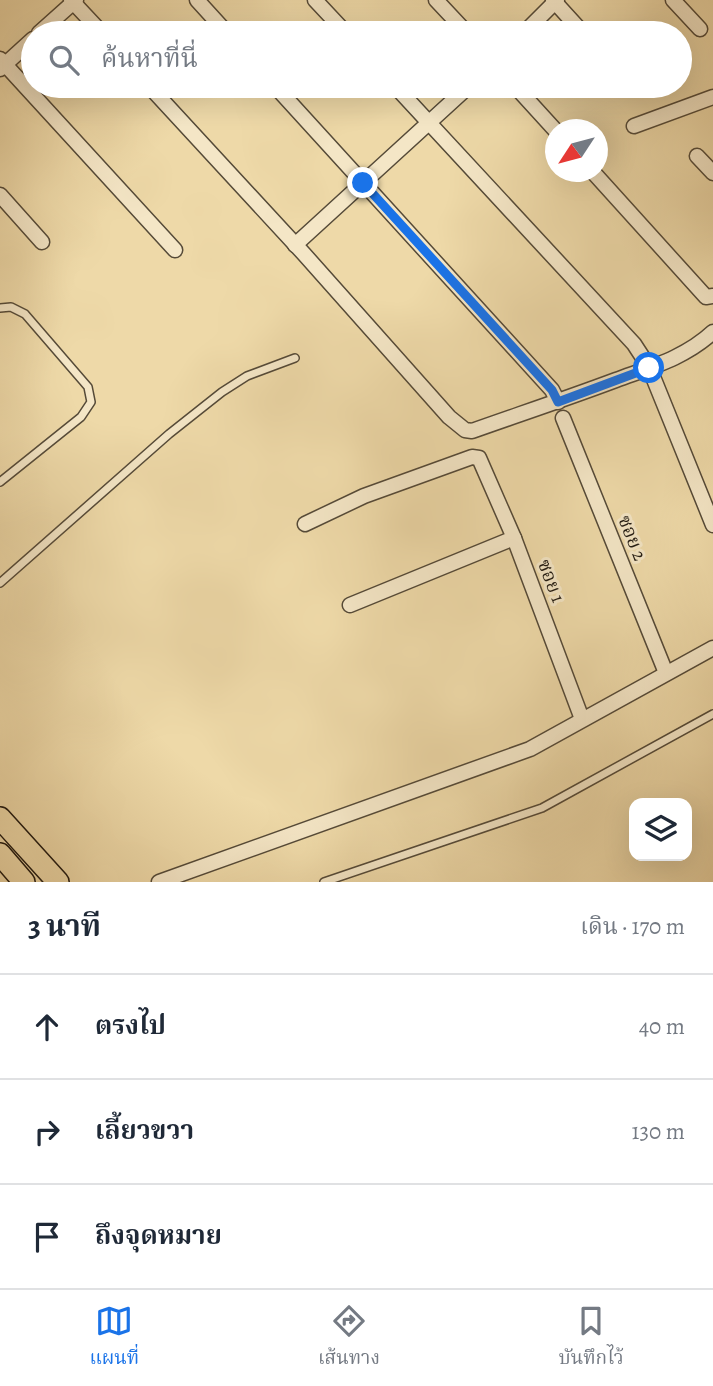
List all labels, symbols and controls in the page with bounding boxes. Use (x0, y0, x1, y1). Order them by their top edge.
search box (21, 21, 692, 98)
icon: search (45, 41, 83, 79)
text: ค้นหาที่นี่ (101, 41, 198, 76)
north arrow (545, 119, 608, 182)
route end (347, 167, 378, 198)
route start (633, 352, 664, 383)
street label: ซอย 2 (611, 511, 653, 565)
street label: ซอย 1 (531, 556, 571, 607)
map controls (629, 798, 692, 861)
button: layers (629, 798, 692, 861)
text: 3 นาที (28, 906, 101, 946)
text: เดิน · 170 m (580, 911, 685, 942)
icon: ahead (28, 1008, 66, 1046)
text: ตรงไป (95, 1008, 166, 1043)
text: 40 m (639, 1011, 685, 1042)
icon: right (28, 1113, 66, 1151)
text: เลี้ยวขวา (95, 1113, 194, 1148)
text: 130 m (632, 1116, 685, 1147)
icon: arrive (28, 1218, 66, 1256)
text: ถึงจุดหมาย (95, 1218, 222, 1253)
tab: แผนที่ (89, 1302, 139, 1374)
tab: เส้นทาง (318, 1302, 380, 1374)
tab: บันทึกไว้ (559, 1302, 624, 1374)

